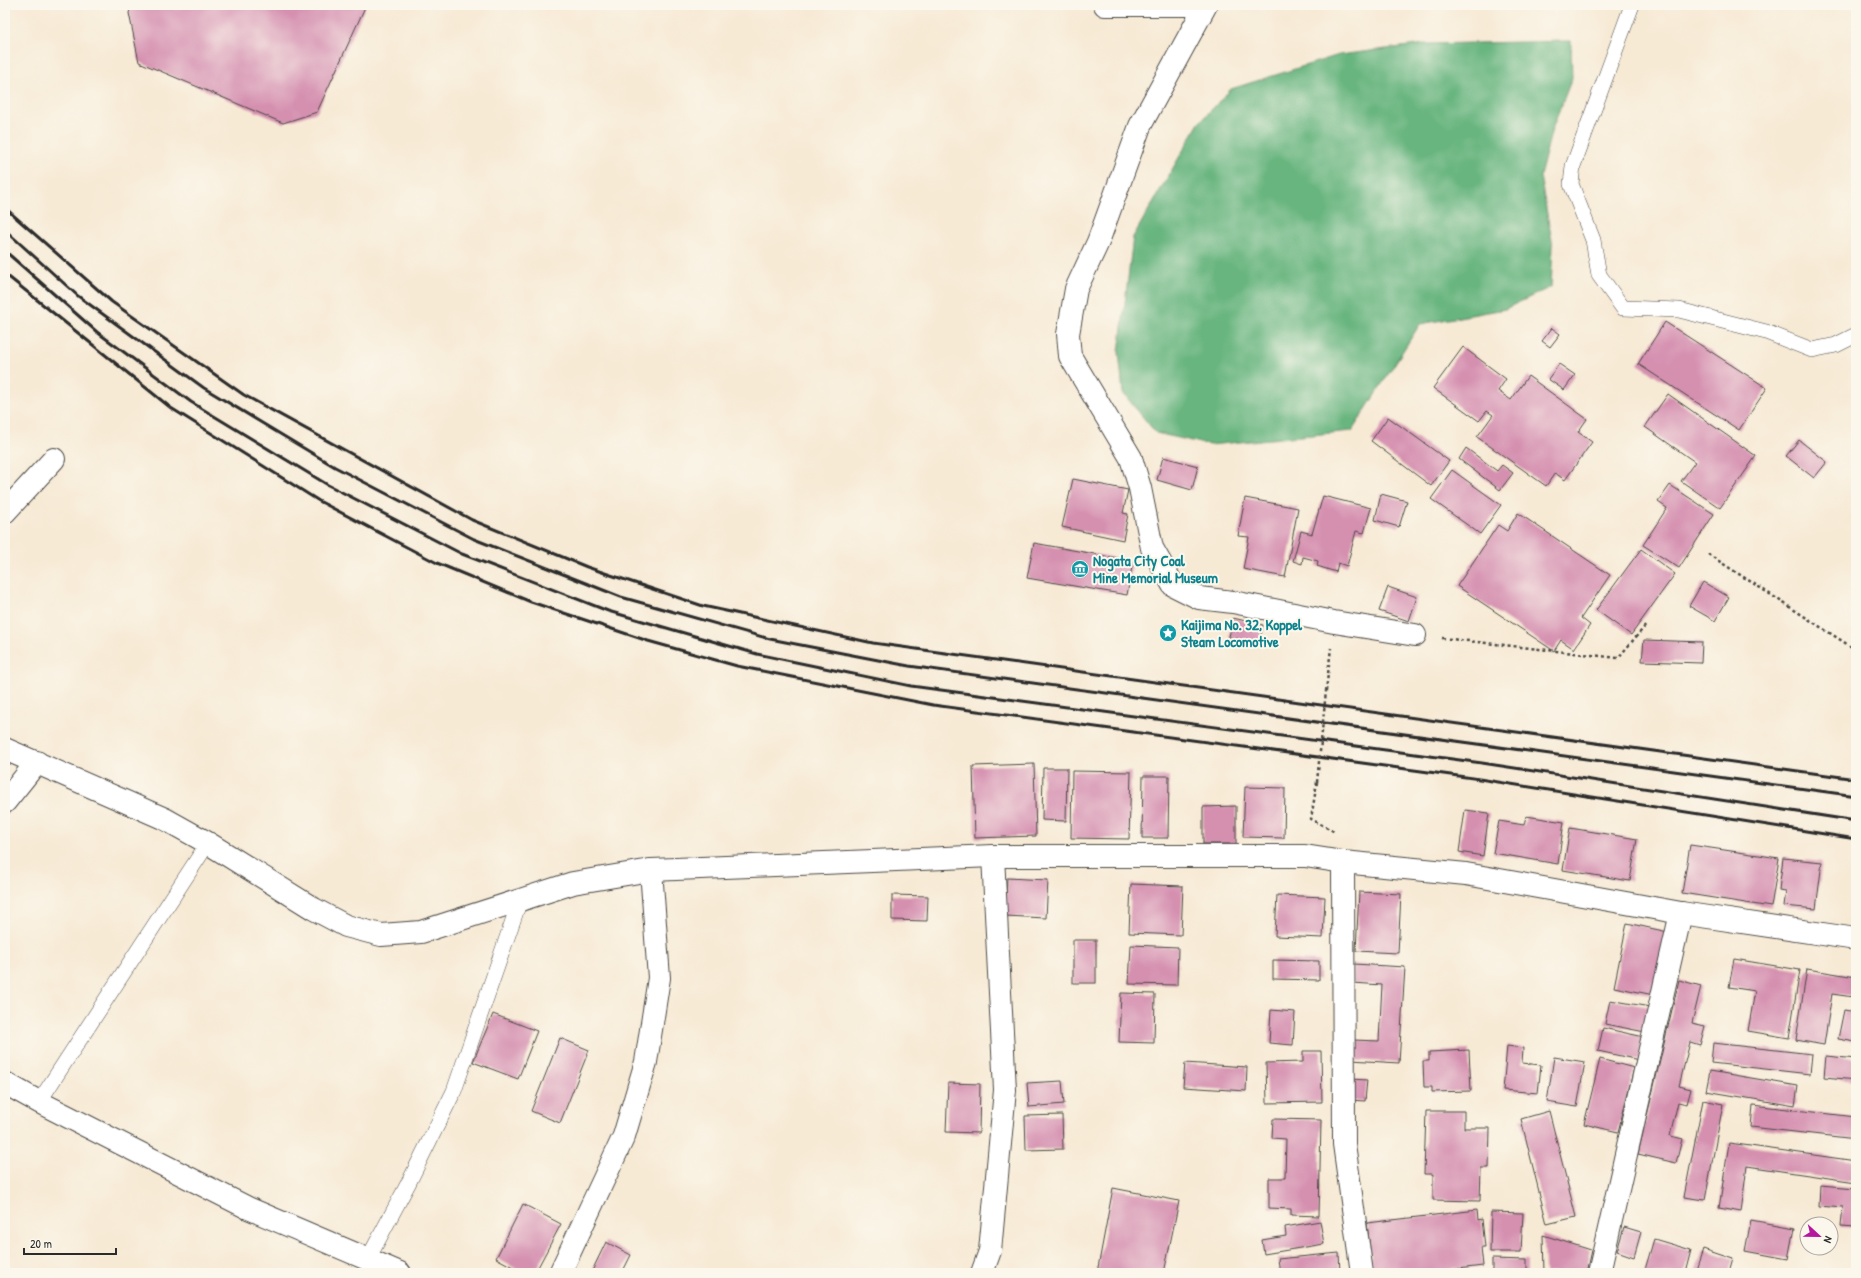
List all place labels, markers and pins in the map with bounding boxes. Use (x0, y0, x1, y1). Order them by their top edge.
place label: Nogata City Coal Mine Memorial Museum (1093, 550, 1218, 588)
museum icon: Nogata City Coal Mine Memorial Museum (1070, 559, 1090, 579)
place label: Kaijima No. 32, Koppel Steam Locomotive (1181, 614, 1303, 652)
place icon: Kaijima No. 32, Koppel Steam Locomotive (1158, 623, 1178, 643)

